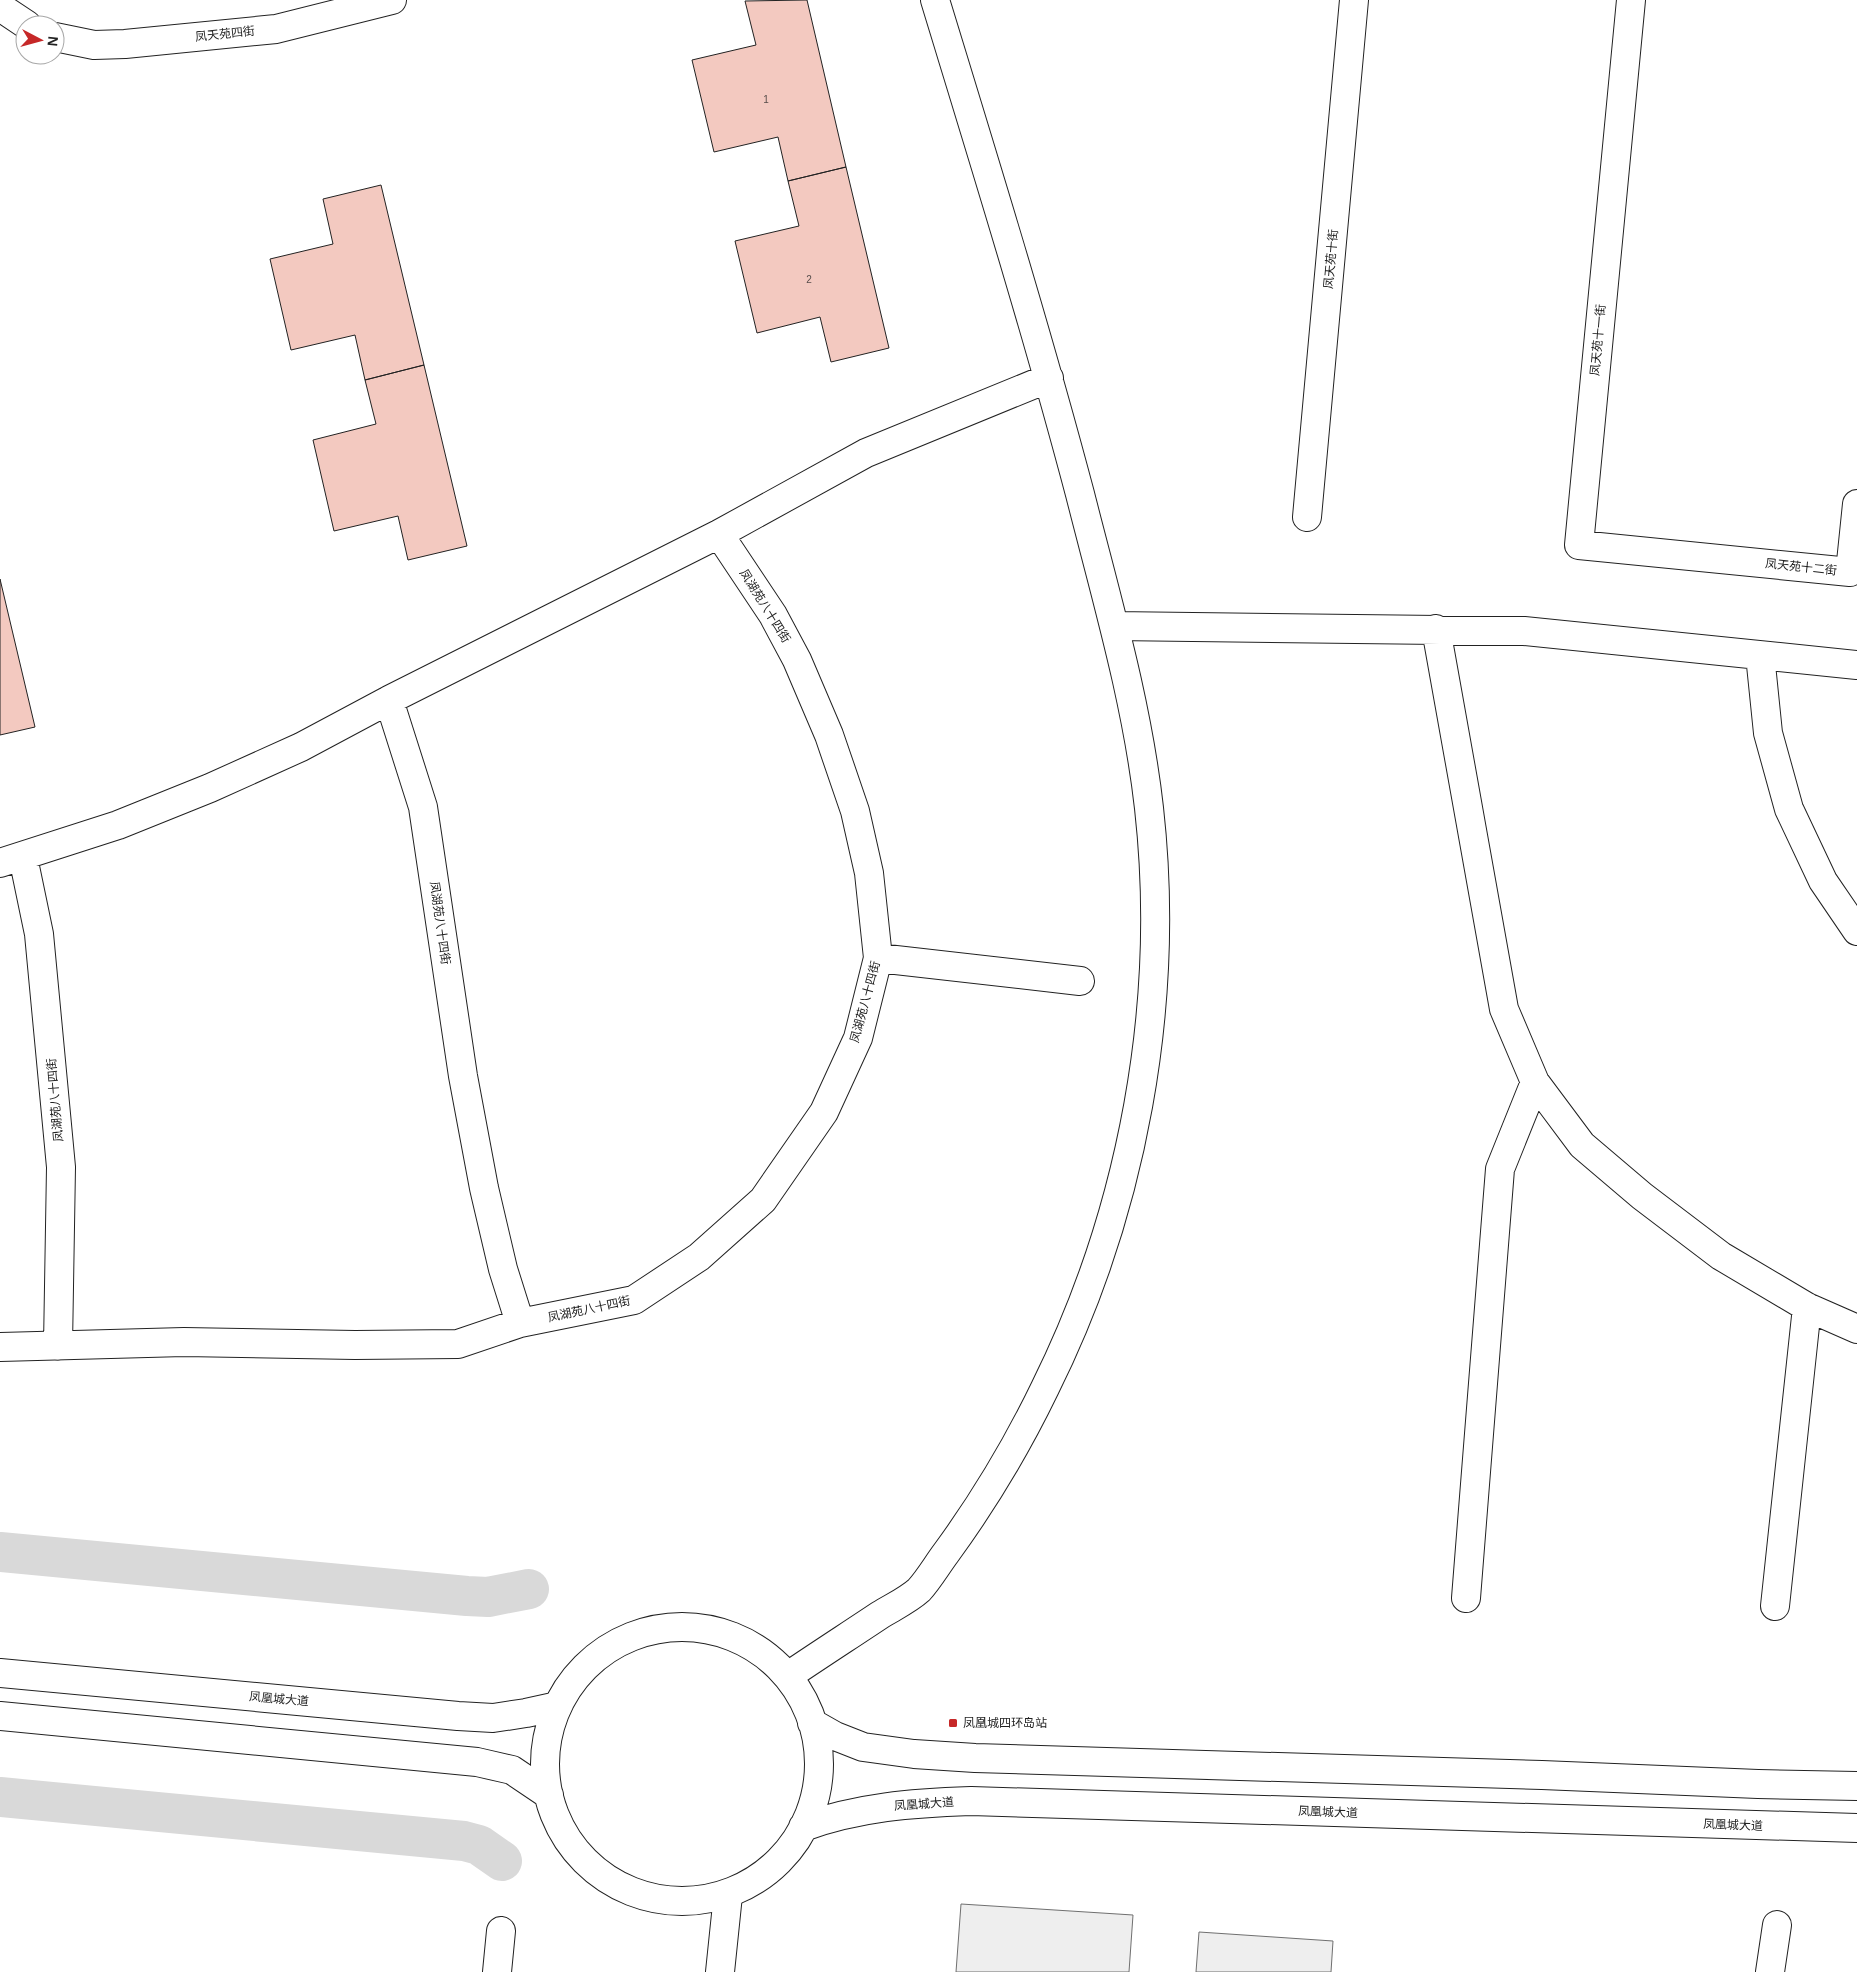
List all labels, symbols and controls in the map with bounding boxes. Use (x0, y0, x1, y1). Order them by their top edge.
north arrow (15, 15, 65, 65)
street label: 凤天苑四街 (194, 24, 256, 44)
text: N (44, 35, 61, 47)
house number: 1 (763, 94, 769, 105)
street label: 凤天苑十街 (1321, 228, 1341, 290)
house number: 2 (806, 274, 812, 285)
street label: 凤天苑十一街 (1588, 304, 1608, 376)
street label: 凤天苑十二街 (1764, 556, 1838, 578)
street label: 凤湖苑八十四街 (737, 567, 793, 645)
street label: 凤湖苑八十四街 (427, 880, 453, 966)
street label: 凤湖苑八十四街 (847, 960, 883, 1044)
street label: 凤湖苑八十四街 (44, 1058, 66, 1142)
street label: 凤湖苑八十四街 (546, 1293, 632, 1325)
street label: 凤凰城大道 (248, 1689, 310, 1709)
place label: 凤凰城四环岛站 (963, 1716, 1047, 1730)
marker: 凤凰城四环岛站 (947, 1717, 959, 1729)
street label: 凤凰城大道 (894, 1795, 954, 1813)
street label: 凤凰城大道 (1298, 1804, 1358, 1820)
street label: 凤凰城大道 (1703, 1817, 1763, 1833)

